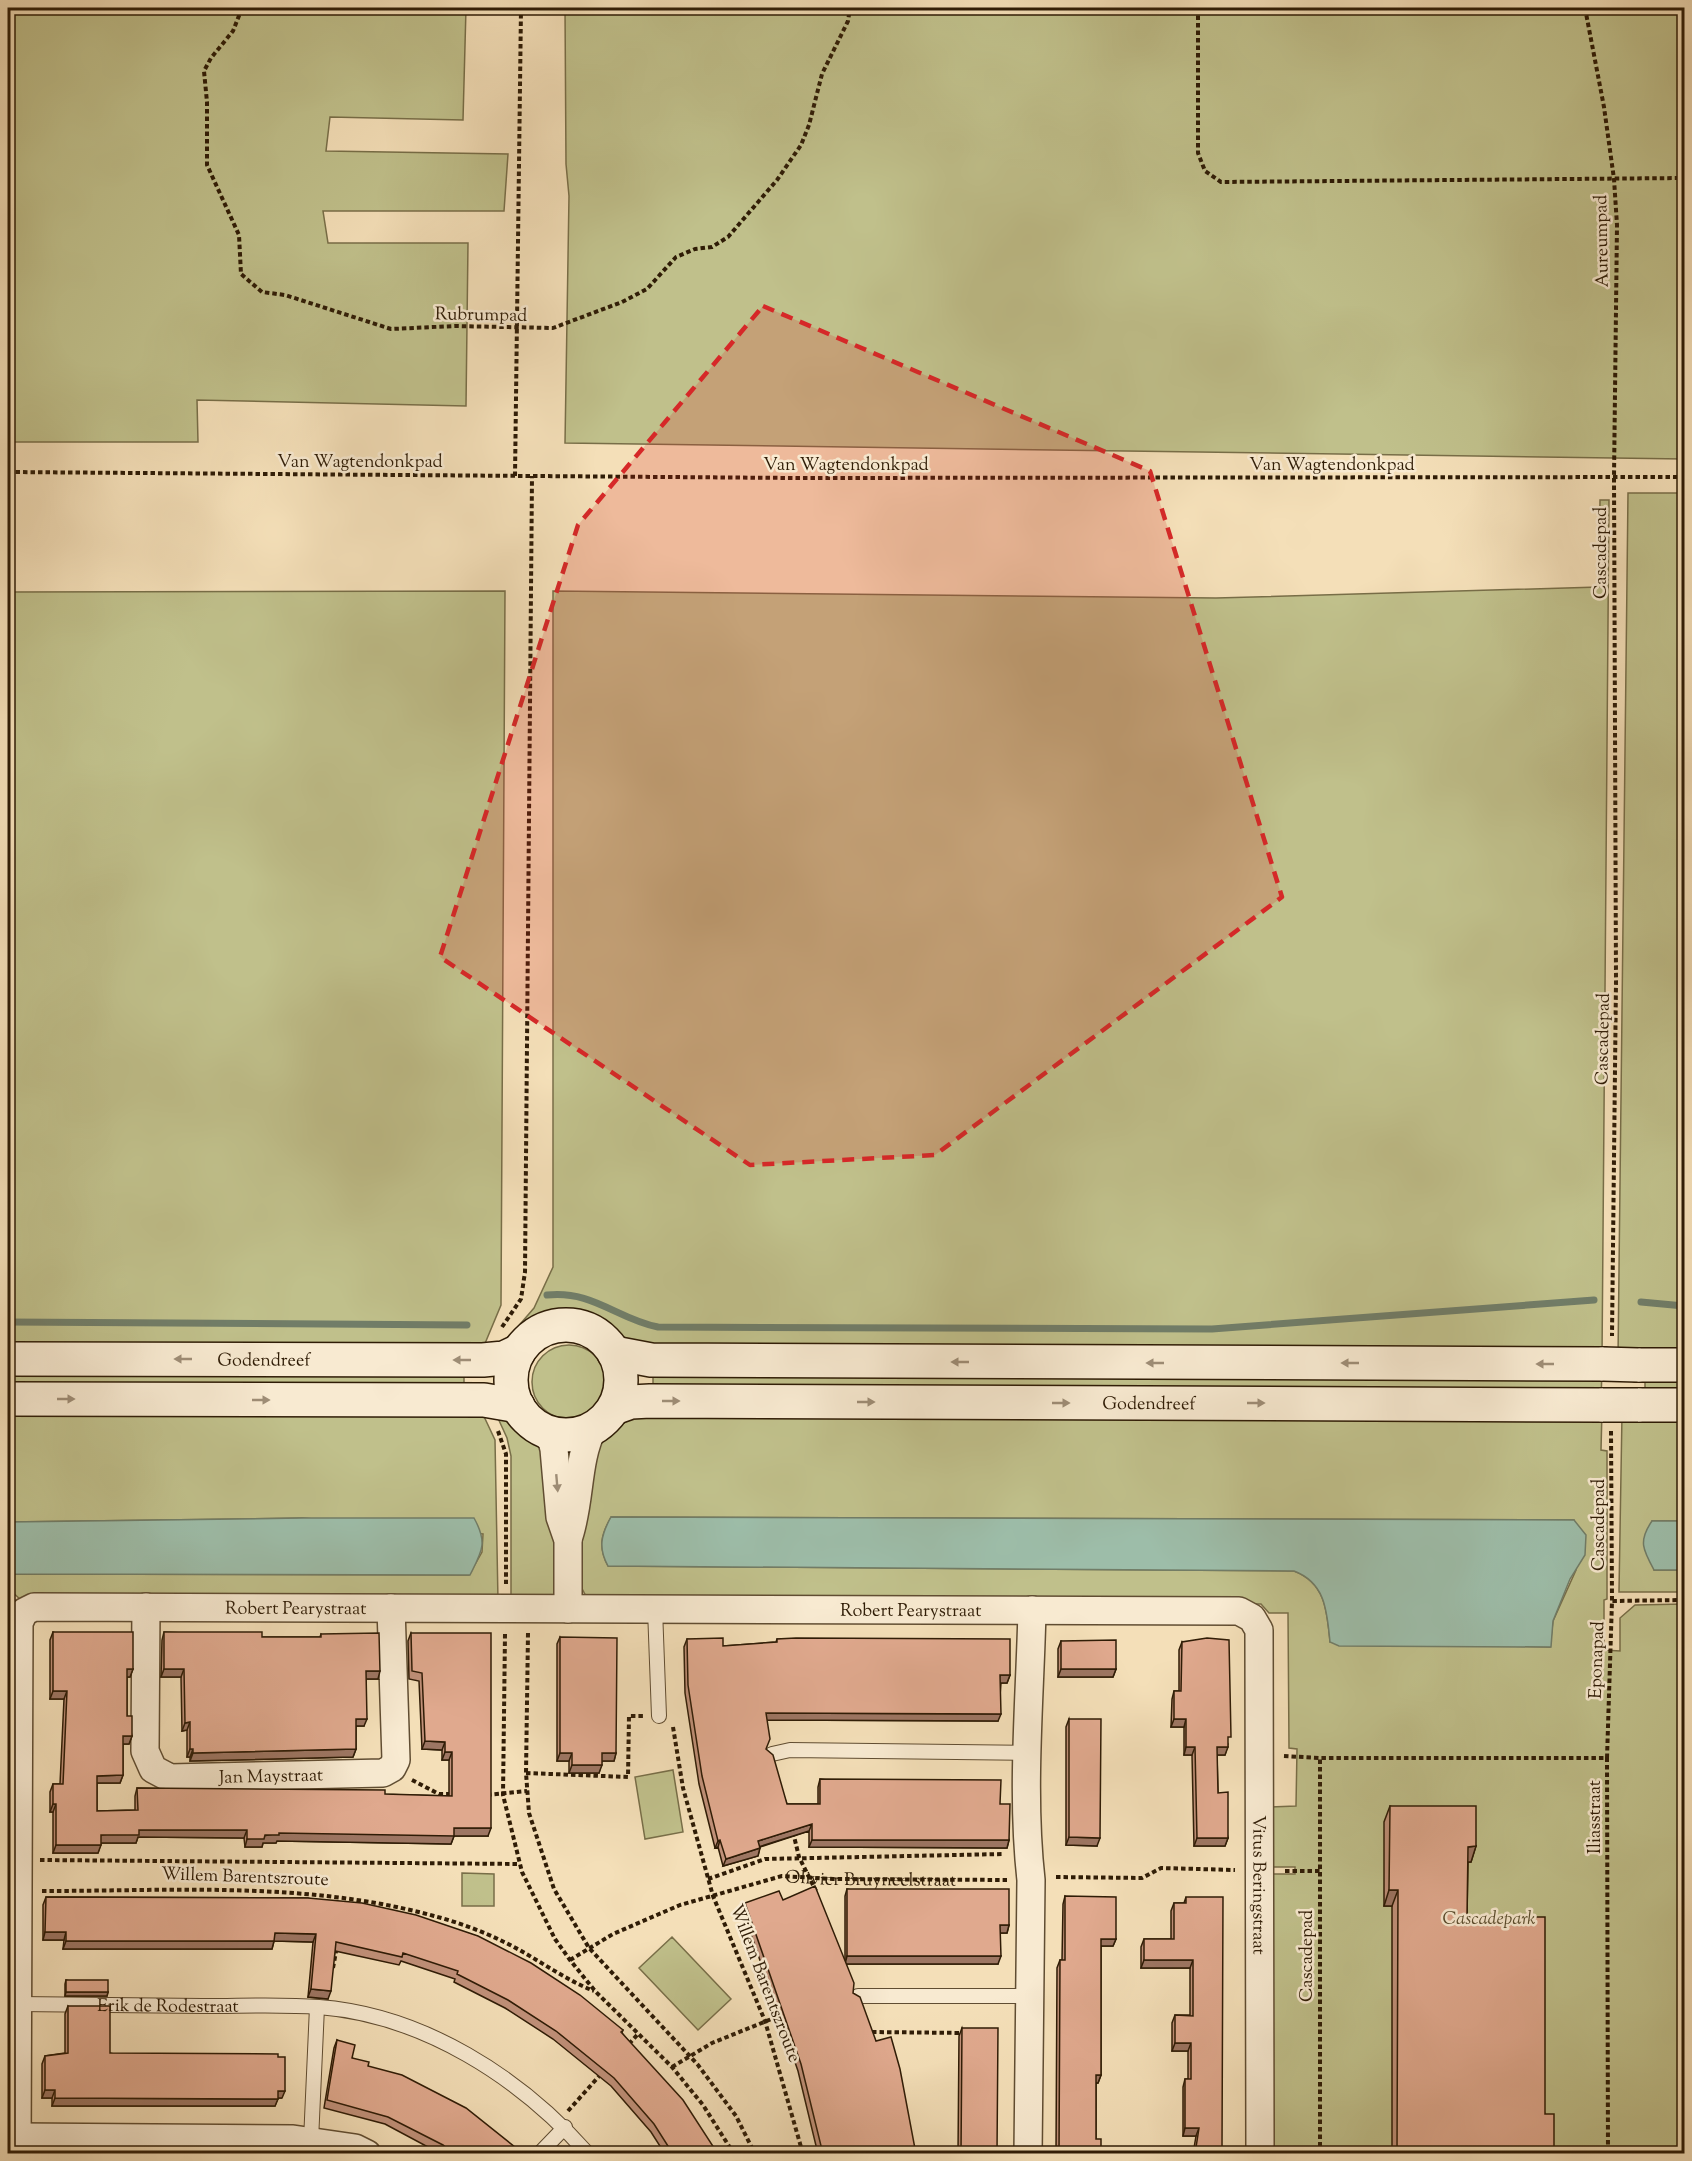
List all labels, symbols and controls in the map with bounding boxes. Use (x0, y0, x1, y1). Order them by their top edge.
street label: Aureumpad (1589, 194, 1617, 288)
street label: Rubrumpad (435, 302, 527, 330)
street label: Van Wagtendonkpad (277, 450, 443, 476)
street label: Van Wagtendonkpad (763, 453, 929, 479)
street label: Van Wagtendonkpad (1249, 453, 1415, 479)
street label: Cascadepad (1589, 507, 1615, 599)
street label: Cascadepad (1590, 993, 1618, 1085)
street label: Godendreef (217, 1348, 311, 1375)
one-way arrow (174, 1354, 193, 1364)
one-way arrow (453, 1355, 472, 1365)
one-way arrow (950, 1357, 969, 1367)
one-way arrow (1145, 1358, 1164, 1368)
one-way arrow (1340, 1358, 1359, 1368)
one-way arrow (1535, 1359, 1554, 1369)
street label: Godendreef (1102, 1392, 1196, 1418)
one-way arrow (56, 1394, 75, 1404)
one-way arrow (251, 1395, 270, 1405)
one-way arrow (662, 1396, 681, 1406)
one-way arrow (857, 1397, 876, 1407)
one-way arrow (1052, 1398, 1071, 1408)
one-way arrow (1247, 1398, 1266, 1408)
one-way arrow (552, 1473, 562, 1492)
street label: Cascadepad (1587, 1479, 1613, 1571)
street label: Robert Pearystraat (225, 1597, 366, 1623)
street label: Robert Pearystraat (840, 1599, 981, 1625)
street label: Eponapad (1584, 1621, 1612, 1699)
street label: Jan Maystraat (218, 1763, 323, 1792)
street label: Iliasstraat (1583, 1780, 1609, 1854)
street label: Vitus Beringstraat (1244, 1815, 1271, 1955)
street label: Willem Barentszroute (161, 1862, 329, 1894)
street label: Olivier Bruyneelstraat (784, 1865, 956, 1895)
street label: Willem Barentszroute (722, 1901, 806, 2067)
park label: Cascadepark (1442, 1907, 1536, 1933)
street label: Cascadepad (1295, 1910, 1321, 2002)
street label: Erik de Rodestraat (97, 1994, 239, 2021)

